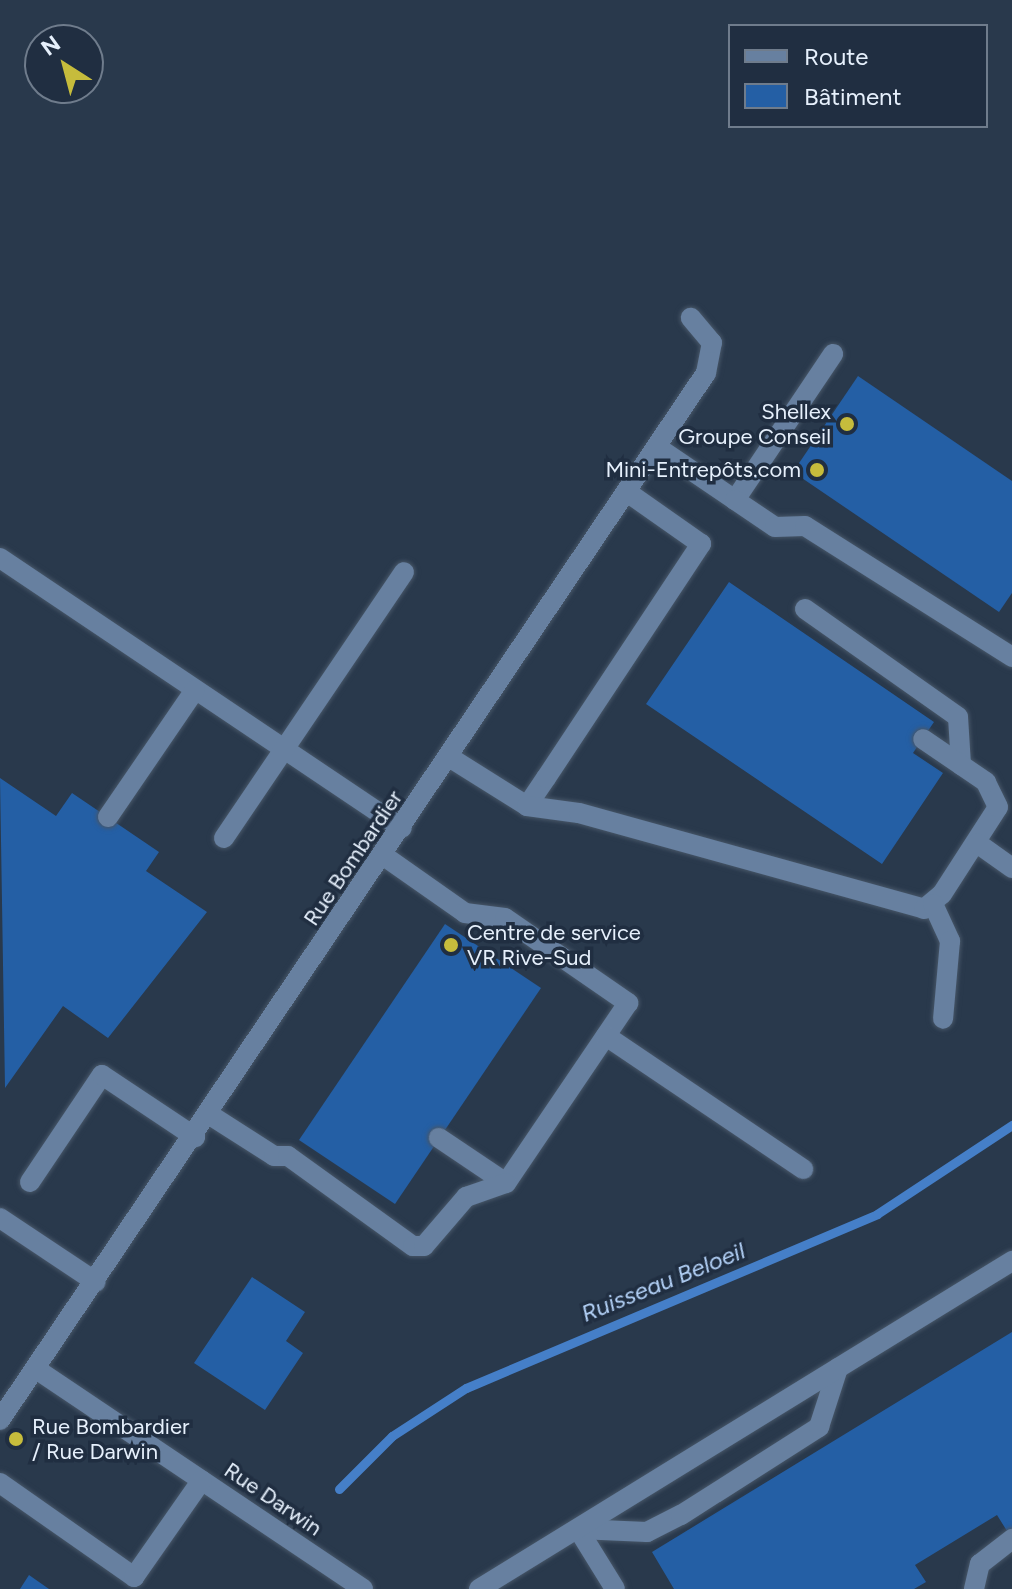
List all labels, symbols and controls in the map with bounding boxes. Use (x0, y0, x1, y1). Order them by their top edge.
north arrow (24, 24, 104, 104)
legend (728, 24, 988, 128)
text: N (36, 30, 66, 62)
text: Route (804, 42, 868, 71)
text: Bâtiment (804, 82, 902, 111)
place label: Shellex Groupe Conseil (678, 398, 831, 450)
marker: Shellex Groupe Conseil (838, 415, 856, 433)
place label: Mini-Entrepôts.com (605, 457, 801, 483)
marker: Mini-Entrepôts.com (808, 461, 826, 479)
street label: Rue Bombardier (298, 785, 408, 931)
place label: Centre de service VR Rive-Sud (467, 919, 641, 970)
marker: Centre de service VR Rive-Sud (442, 936, 460, 954)
water label: Ruisseau Beloeil (577, 1236, 749, 1328)
place label: Rue Bombardier / Rue Darwin (32, 1413, 189, 1464)
marker: Rue Bombardier / Rue Darwin (7, 1430, 25, 1448)
street label: Rue Darwin (219, 1457, 327, 1541)

